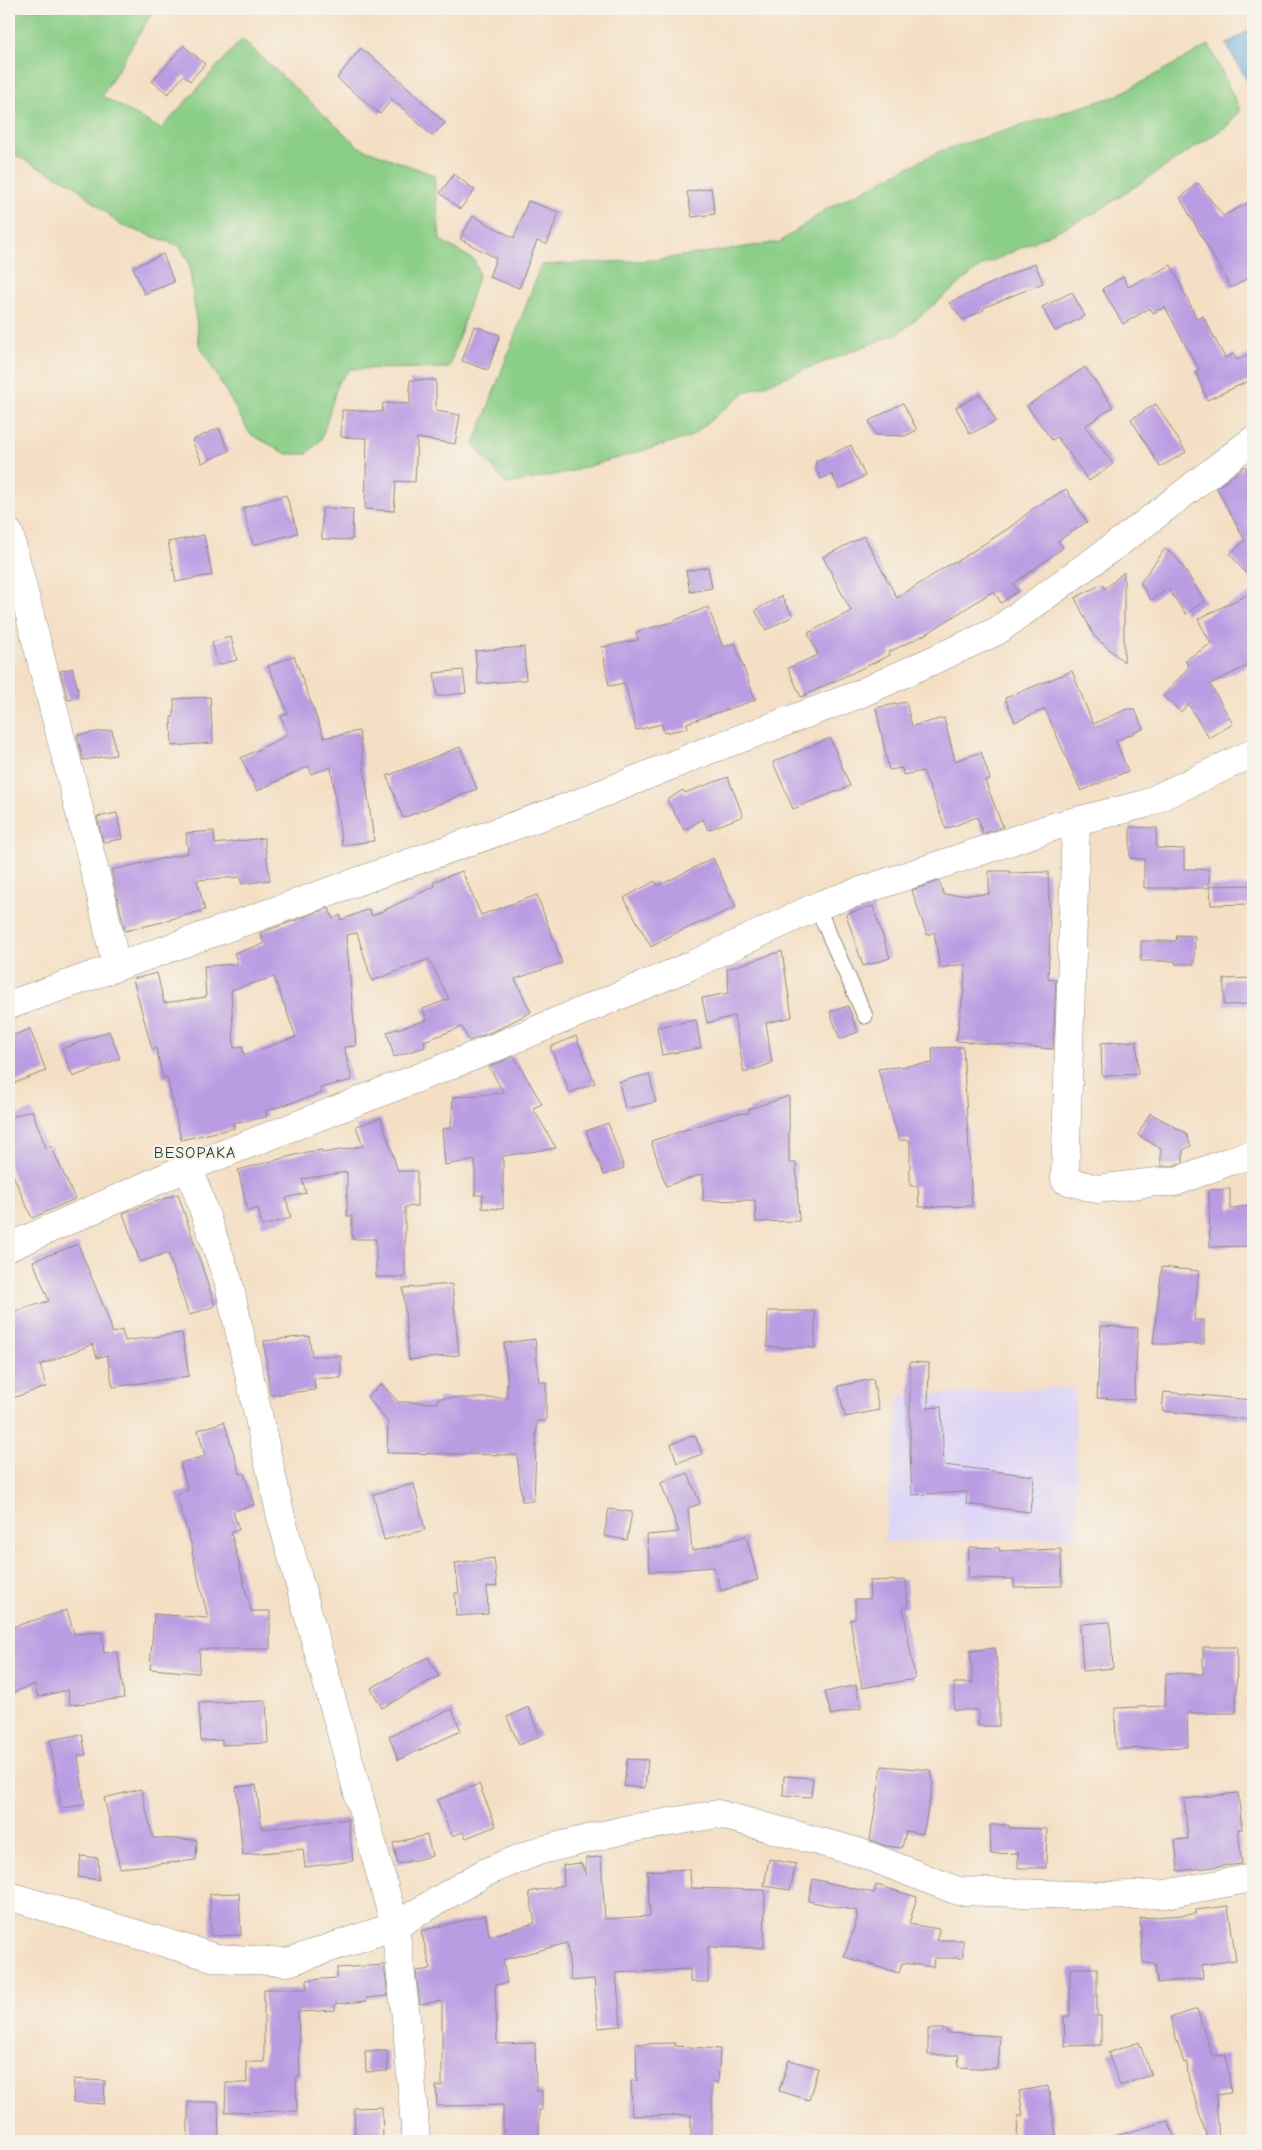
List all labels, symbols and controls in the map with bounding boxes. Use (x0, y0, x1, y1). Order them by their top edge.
district label: BESOPAKA (154, 1144, 236, 1162)

